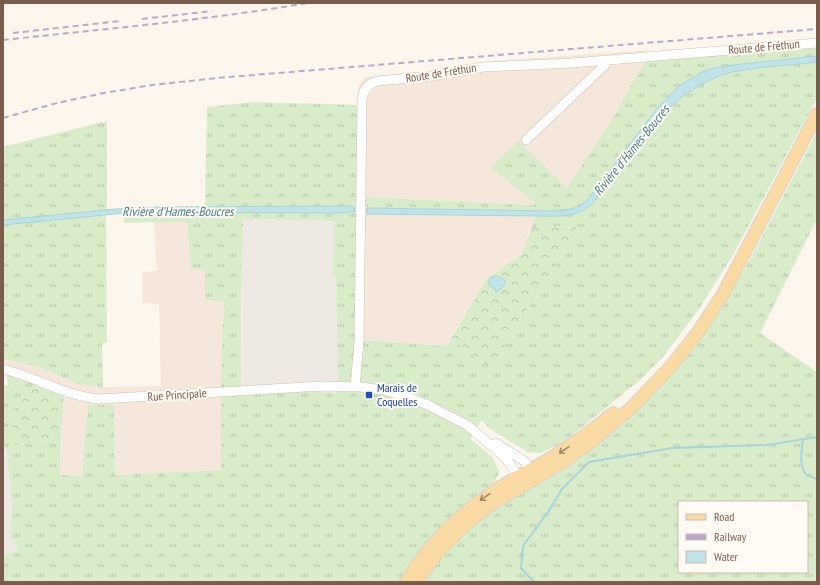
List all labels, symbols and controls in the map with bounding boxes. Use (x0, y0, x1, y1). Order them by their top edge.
street label: Route de Fréthun (728, 36, 800, 57)
street label: Route de Fréthun (405, 60, 477, 85)
water label: Rivière d'Hames-Boucres (590, 100, 674, 199)
water label: Rivière d'Hames-Boucres (122, 203, 235, 220)
place label: Marais de Coquelles (377, 380, 417, 409)
street label: Rue Principale (147, 385, 207, 404)
marker: Marais de Coquelles (364, 390, 374, 400)
one-way arrow (559, 446, 570, 454)
one-way arrow (480, 493, 491, 501)
legend (678, 501, 808, 573)
text: Road (714, 509, 734, 524)
text: Railway (714, 529, 747, 544)
text: Water (714, 549, 739, 564)

